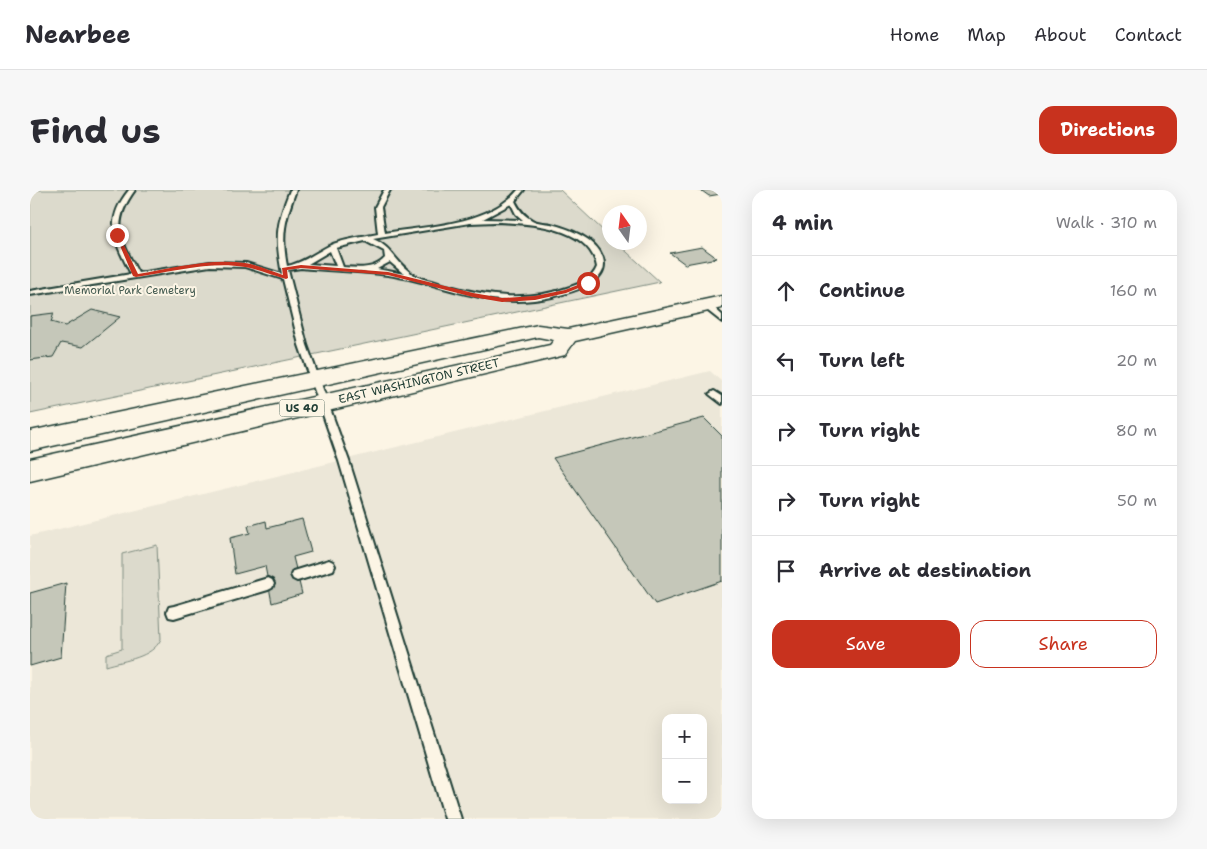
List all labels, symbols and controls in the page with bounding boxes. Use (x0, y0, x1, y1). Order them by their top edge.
text: Nearbee (25, 19, 131, 51)
text: Home (890, 23, 939, 47)
text: Map (967, 23, 1006, 47)
text: About (1034, 23, 1087, 47)
text: Contact (1115, 23, 1182, 47)
button: Directions (1039, 106, 1177, 154)
text: Find us (30, 107, 161, 154)
north arrow (602, 205, 647, 250)
text: 4 min (772, 209, 833, 237)
text: Walk · 310 m (1056, 212, 1157, 233)
route end (106, 224, 129, 247)
route start (577, 272, 600, 295)
icon: ahead (772, 277, 800, 305)
text: Continue (819, 278, 905, 303)
text: 160 m (1110, 280, 1157, 301)
park label: Memorial Park Cemetery (64, 283, 196, 298)
icon: left (772, 347, 800, 375)
text: Turn left (819, 348, 905, 373)
text: 20 m (1116, 350, 1157, 371)
street label: EAST WASHINGTON STREET (337, 355, 502, 407)
road number: US 40 (280, 400, 324, 417)
icon: right (772, 417, 800, 445)
text: Turn right (819, 418, 920, 443)
text: 80 m (1116, 420, 1157, 441)
icon: right (772, 487, 800, 515)
text: Turn right (819, 488, 920, 513)
text: 50 m (1117, 490, 1157, 511)
icon: arrive (772, 557, 800, 585)
text: Arrive at destination (819, 558, 1031, 583)
button: Save (772, 620, 960, 668)
button: Share (970, 620, 1157, 668)
map controls (662, 714, 707, 804)
button: + (662, 714, 707, 759)
button: − (662, 759, 707, 804)

